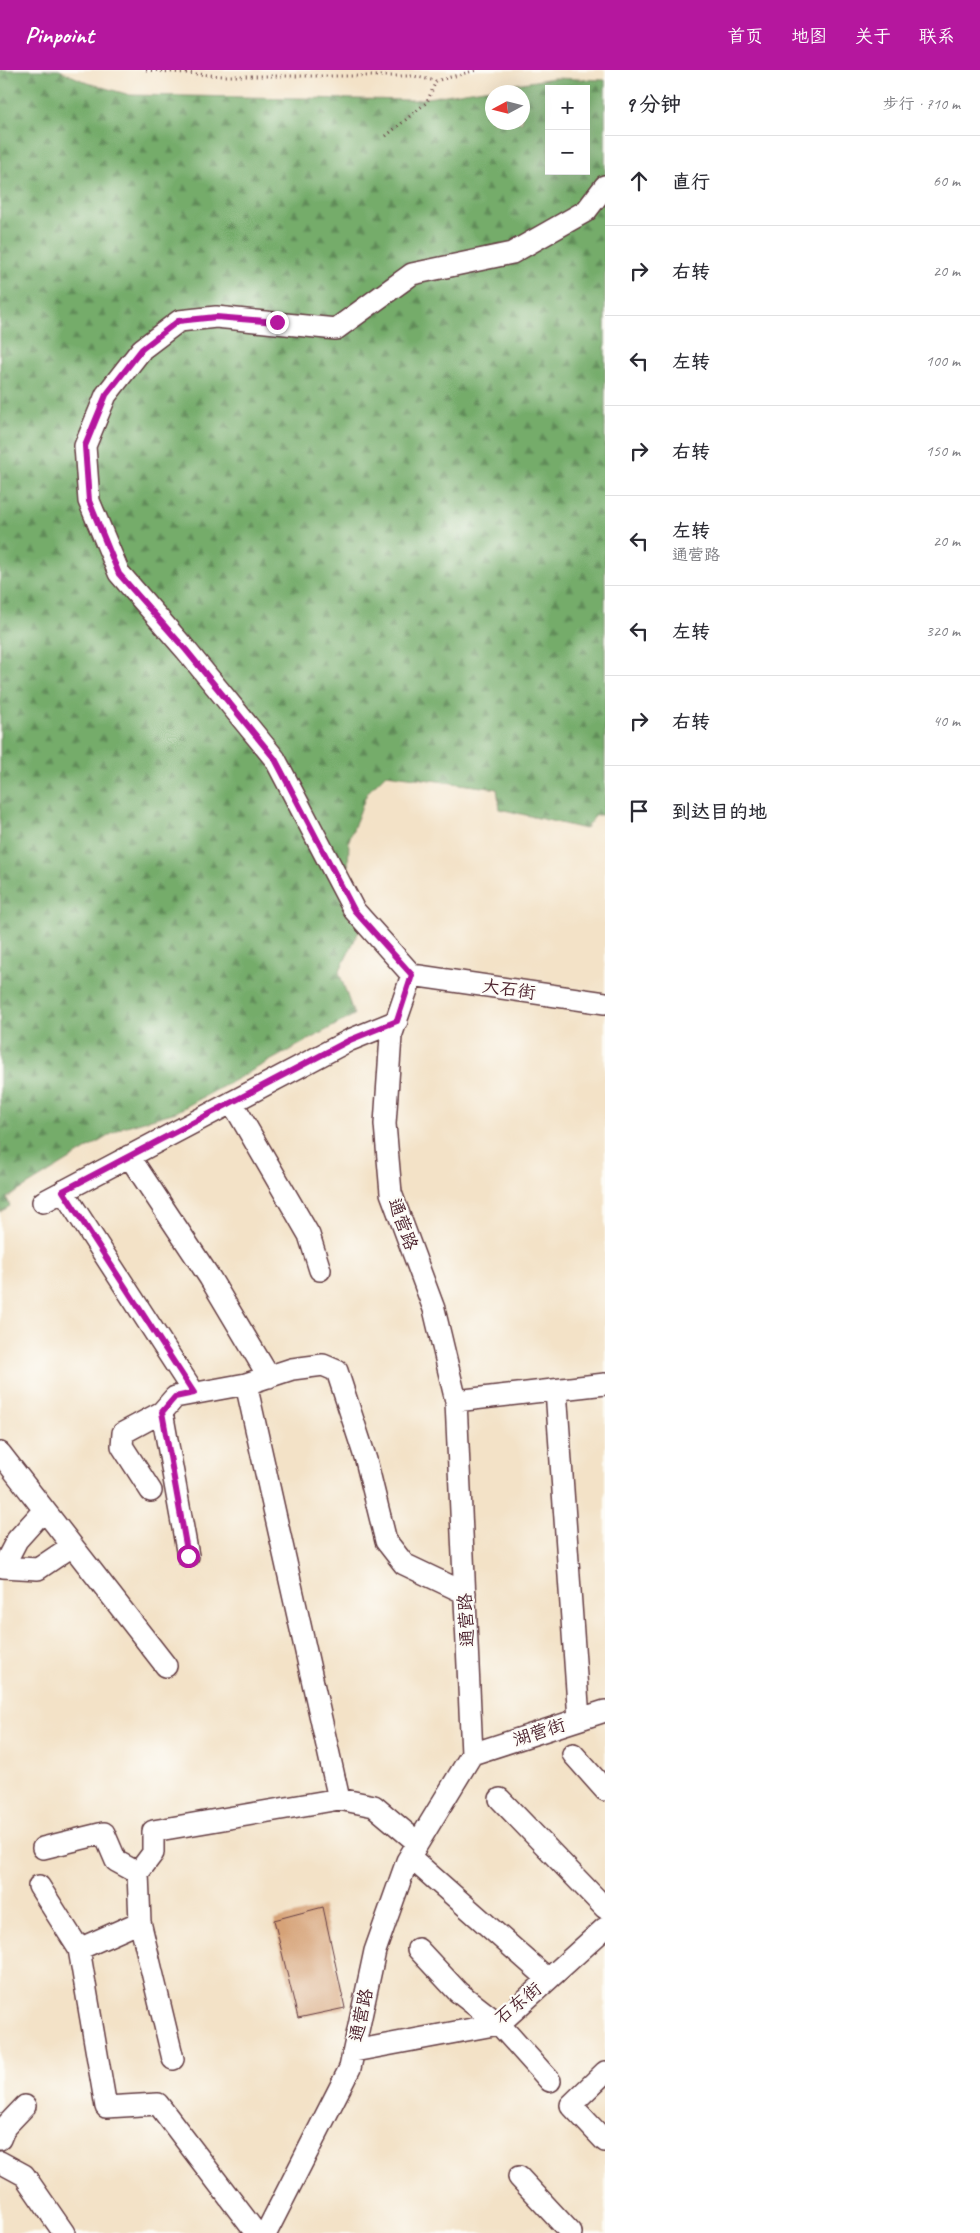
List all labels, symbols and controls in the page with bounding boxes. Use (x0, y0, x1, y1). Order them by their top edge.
text: Pinpoint (25, 20, 94, 50)
text: 首页 (727, 25, 763, 47)
text: 地图 (791, 25, 827, 47)
text: 关于 (855, 25, 891, 47)
text: 联系 (919, 25, 955, 47)
north arrow (485, 85, 530, 130)
map controls (545, 85, 590, 175)
button: + (545, 85, 590, 130)
text: 9 分钟 (625, 91, 681, 117)
text: 步行 · 710 m (883, 94, 960, 114)
button: − (545, 130, 590, 175)
icon: ahead (625, 167, 653, 195)
text: 直行 (672, 170, 710, 194)
text: 60 m (933, 171, 960, 191)
icon: right (625, 257, 653, 285)
text: 右转 (672, 260, 710, 284)
text: 20 m (933, 261, 960, 281)
route end (266, 311, 289, 334)
icon: left (625, 347, 653, 375)
text: 左转 (672, 350, 710, 374)
text: 100 m (926, 351, 960, 371)
icon: right (625, 437, 653, 465)
text: 右转 (672, 440, 710, 464)
text: 150 m (926, 441, 960, 461)
text: 左转 (672, 519, 710, 543)
icon: left (625, 527, 653, 555)
text: 20 m (933, 531, 960, 551)
text: 通营路 (672, 545, 720, 565)
icon: left (625, 617, 653, 645)
text: 左转 (672, 620, 710, 644)
text: 320 m (926, 621, 960, 641)
icon: right (625, 707, 653, 735)
text: 右转 (672, 710, 710, 734)
text: 40 m (933, 711, 960, 731)
icon: arrive (625, 797, 653, 825)
text: 到达目的地 (672, 800, 767, 824)
street label: 大石街 (481, 974, 537, 1004)
street label: 通营路 (383, 1195, 423, 1253)
route start (177, 1545, 200, 1568)
street label: 通营路 (454, 1592, 478, 1648)
street label: 湖营街 (510, 1713, 568, 1751)
street label: 石东街 (490, 1977, 546, 2029)
street label: 通营路 (345, 1986, 377, 2044)

